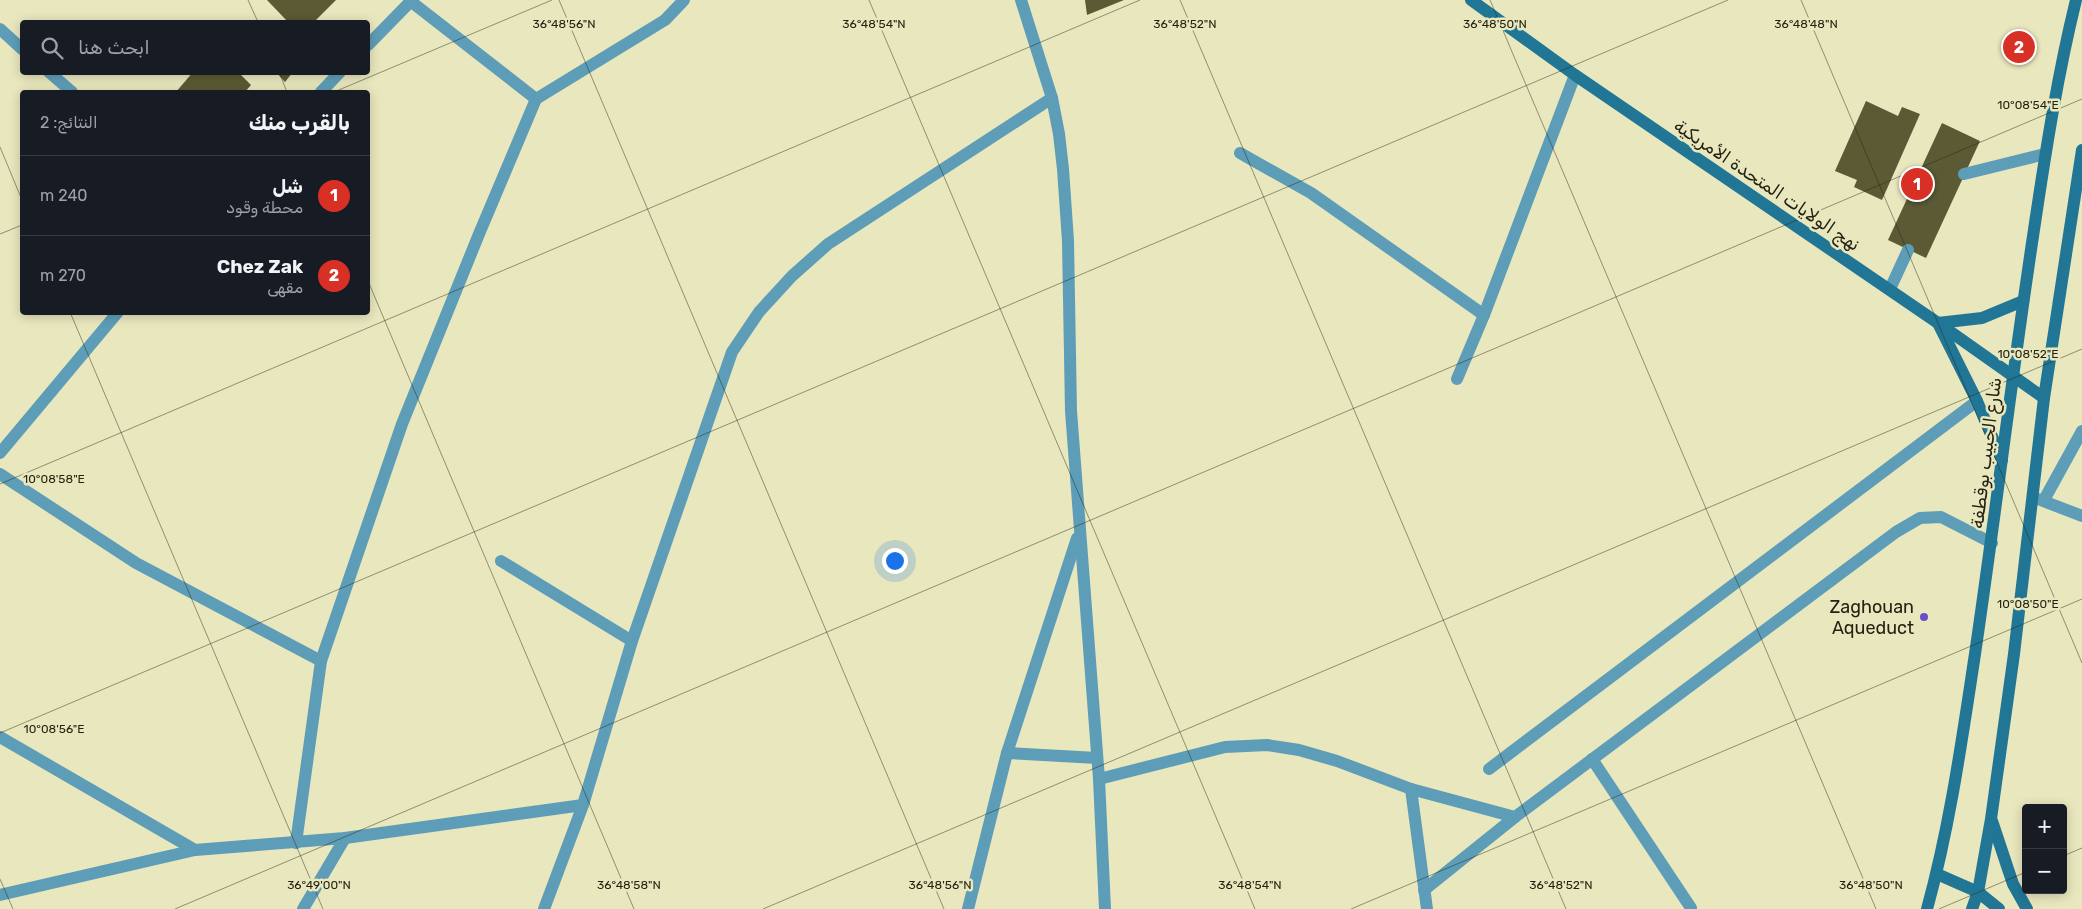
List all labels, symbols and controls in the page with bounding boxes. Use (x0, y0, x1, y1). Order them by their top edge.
text: 36°48'56"N (532, 17, 596, 31)
text: 36°48'54"N (842, 17, 906, 31)
text: 36°48'52"N (1153, 17, 1217, 31)
text: 36°48'50"N (1463, 17, 1527, 31)
text: 36°48'48"N (1774, 17, 1838, 31)
search box (20, 20, 370, 75)
pin: 2 (2003, 28, 2035, 66)
icon: search (38, 34, 66, 62)
text: ابحث هنا (78, 36, 150, 59)
text: 10°08'54"E (1997, 98, 2059, 112)
text: بالقرب منك (249, 110, 350, 135)
text: النتائج: 2 (40, 113, 98, 132)
street label: نهج الولايات المتحدة الأمريكية (1669, 114, 1864, 256)
pin: 1 (1901, 165, 1933, 203)
text: شل (273, 175, 303, 198)
text: 240 m (40, 186, 88, 205)
text: 1 (330, 186, 338, 205)
text: محطة وقود (226, 198, 303, 217)
text: Chez Zak (217, 255, 303, 278)
text: 270 m (40, 266, 86, 285)
text: 2 (329, 266, 339, 285)
text: مقهى (267, 278, 303, 297)
text: 10°08'52"E (1997, 347, 2059, 361)
street label: شارع الحبيب بوقطفة (1966, 376, 2007, 530)
text: 10°08'58"E (23, 472, 85, 486)
your location (882, 548, 908, 574)
place label: Zaghouan Aqueduct (1830, 596, 1914, 639)
text: 10°08'50"E (1997, 597, 2059, 611)
marker: Zaghouan Aqueduct (1918, 611, 1930, 623)
text: 10°08'56"E (24, 722, 84, 736)
map controls (2022, 804, 2067, 894)
button: + (2022, 804, 2067, 849)
button: − (2022, 849, 2067, 894)
text: 36°49'00"N (287, 878, 351, 892)
text: 36°48'58"N (597, 878, 661, 892)
text: 36°48'56"N (908, 878, 972, 892)
text: 36°48'54"N (1218, 878, 1282, 892)
text: 36°48'52"N (1529, 878, 1593, 892)
text: 36°48'50"N (1839, 878, 1903, 892)

